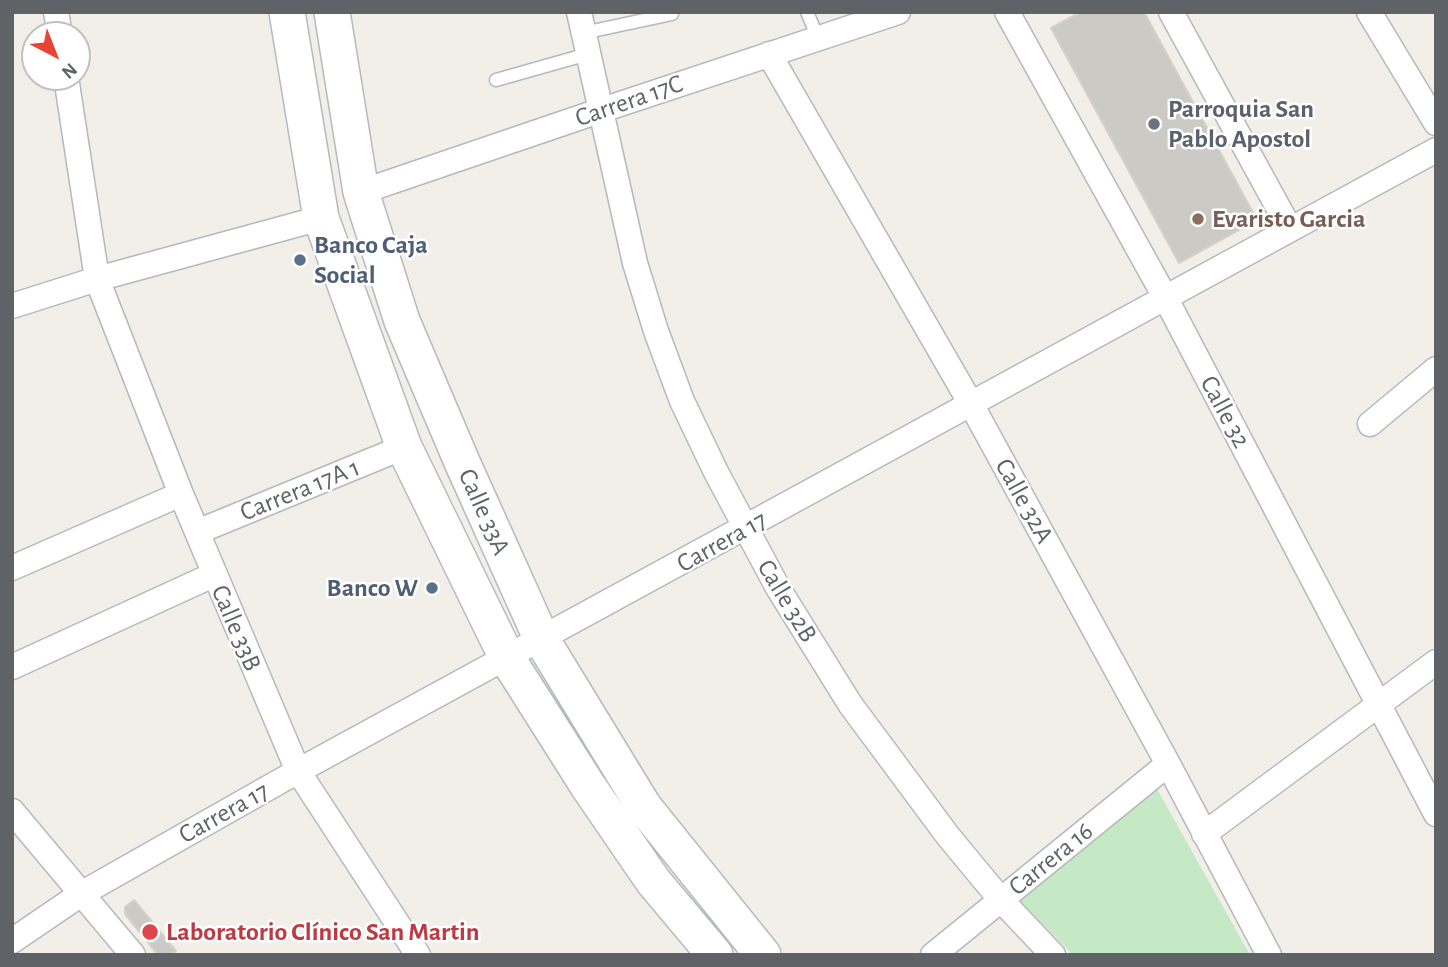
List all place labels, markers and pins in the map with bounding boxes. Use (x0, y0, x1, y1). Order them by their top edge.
place label: Parroquia San Pablo Apostol (1168, 93, 1314, 154)
marker: Parroquia San Pablo Apostol (1146, 116, 1162, 132)
place label: Evaristo Garcia (1212, 203, 1365, 235)
marker: Evaristo Garcia (1190, 211, 1206, 227)
place label: Banco Caja Social (314, 229, 428, 290)
marker: Banco Caja Social (292, 252, 308, 268)
place label: Banco W (327, 572, 418, 604)
marker: Banco W (424, 580, 440, 596)
place label: Laboratorio Clínico San Martin (166, 916, 480, 948)
marker: Laboratorio Clínico San Martin (140, 922, 160, 942)

